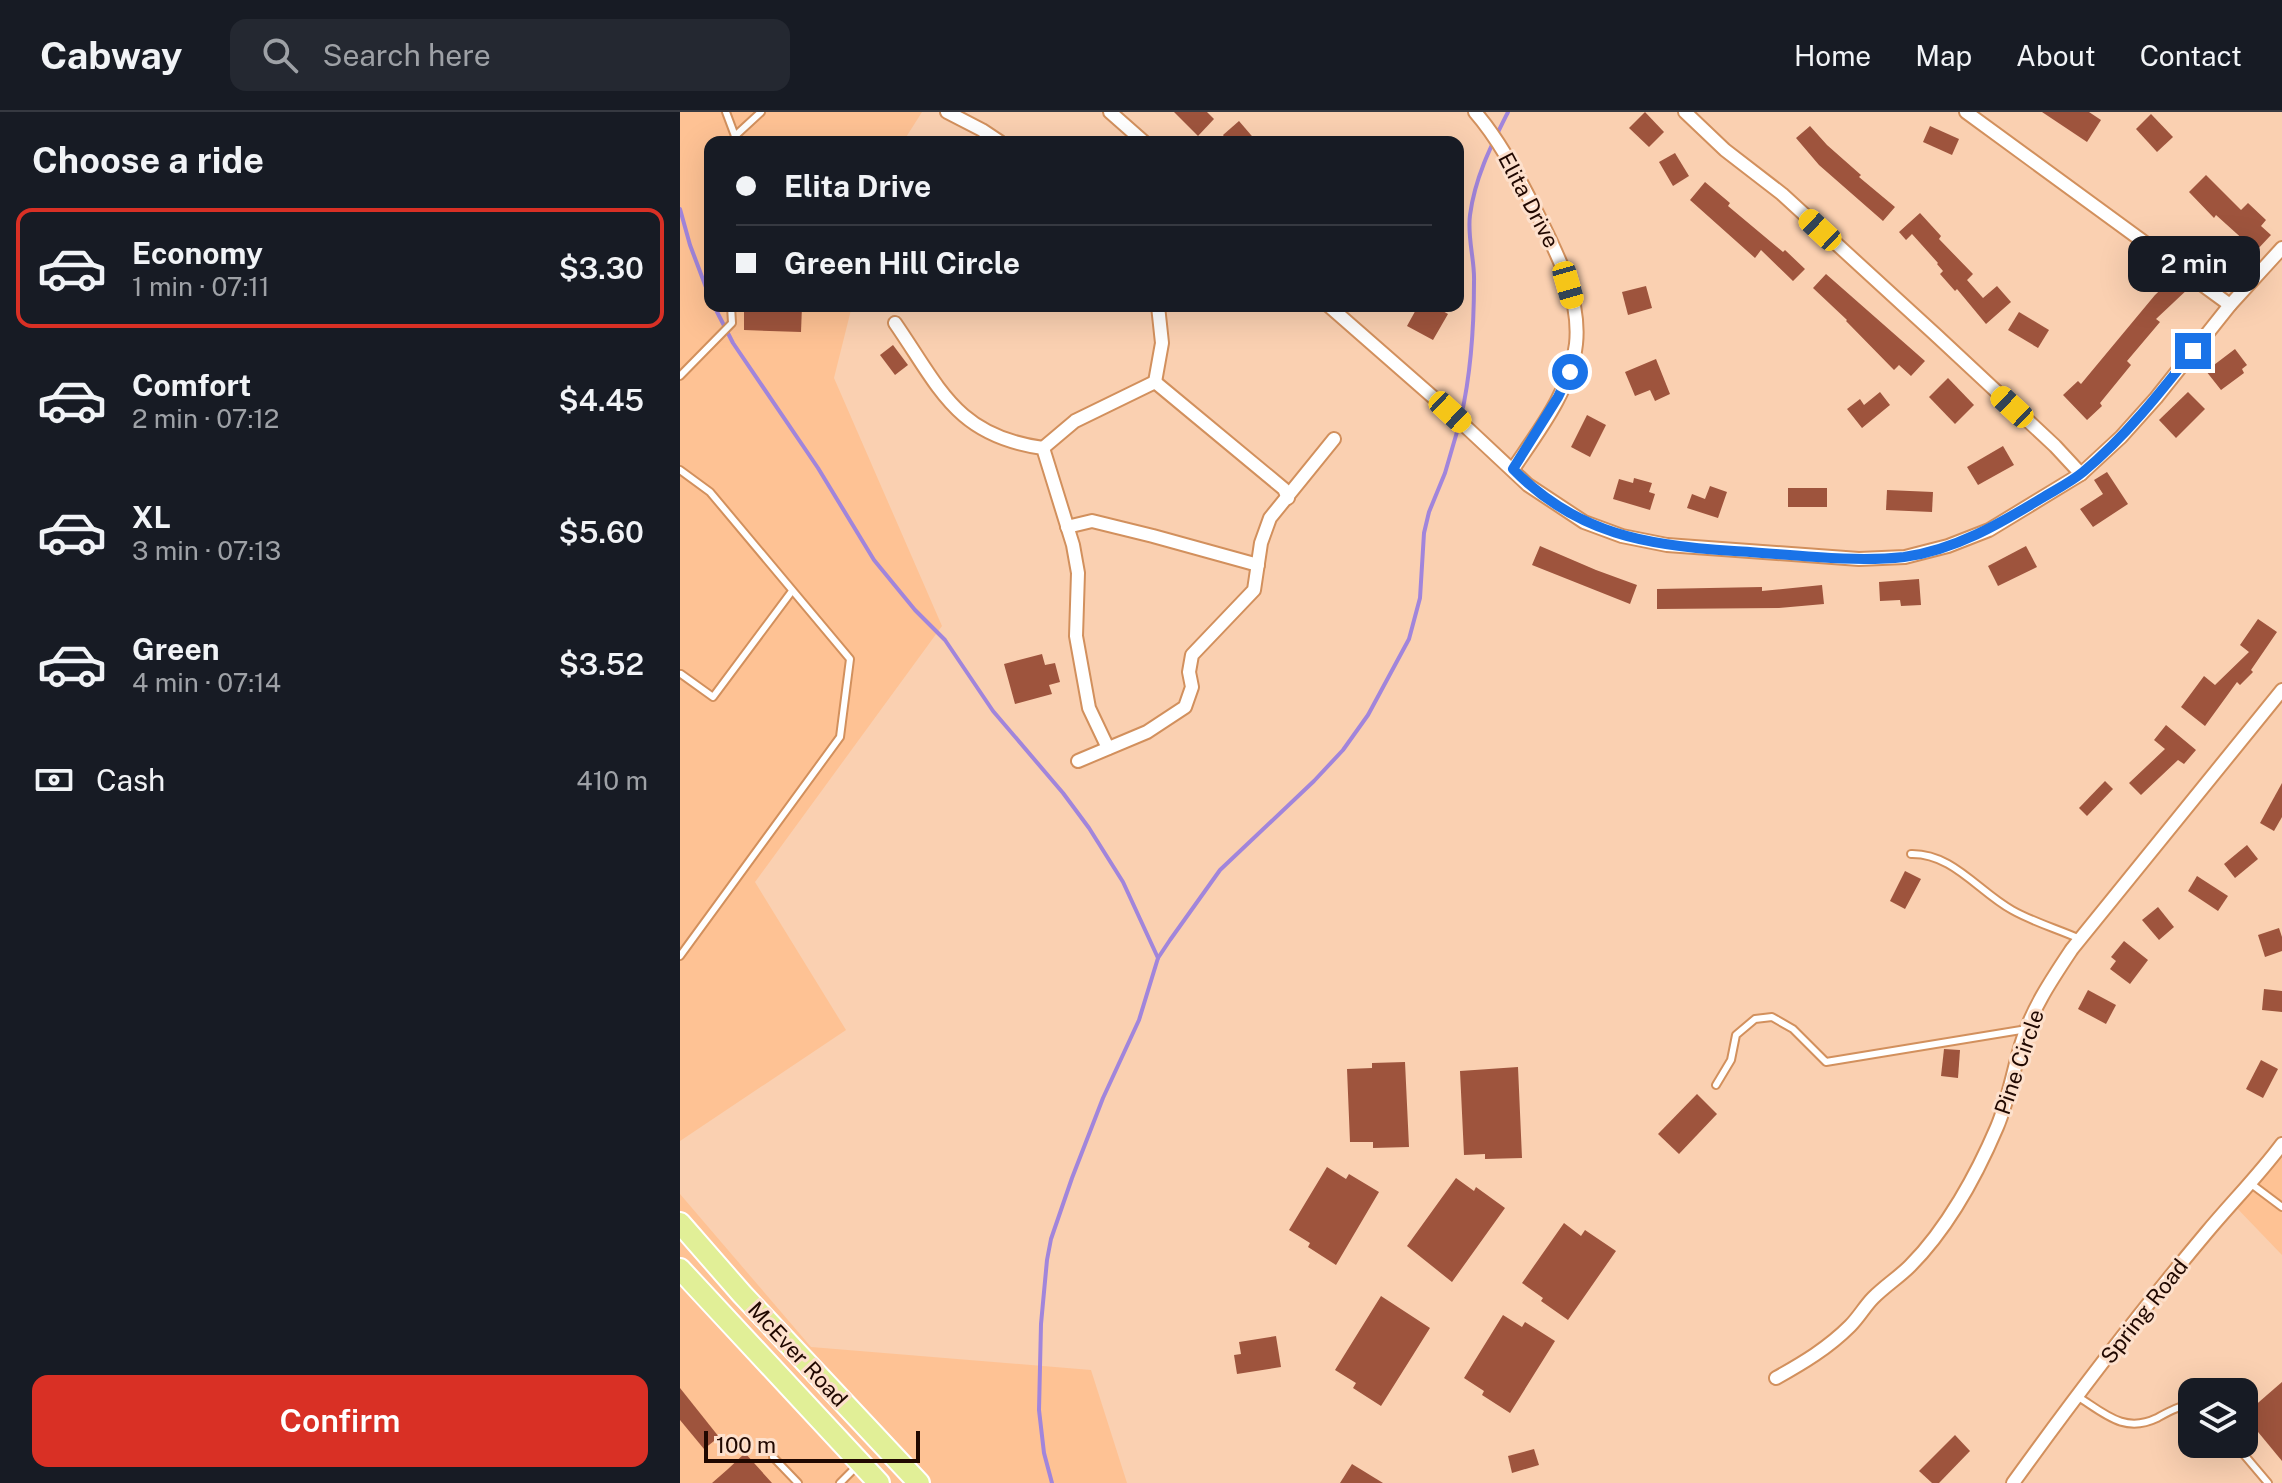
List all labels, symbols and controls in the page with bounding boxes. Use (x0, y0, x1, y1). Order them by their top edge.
search box (230, 19, 790, 91)
text: Cabway (40, 33, 182, 78)
icon: search (258, 33, 302, 77)
text: Search here (322, 37, 491, 73)
text: Home (1794, 39, 1871, 72)
text: Map (1915, 39, 1972, 72)
text: About (2016, 39, 2096, 72)
text: Contact (2140, 39, 2242, 72)
text: Choose a ride (32, 139, 264, 181)
street label: Elita Drive (1493, 148, 1565, 252)
text: Elita Drive (784, 168, 931, 204)
car (1794, 205, 1846, 255)
icon: car (36, 232, 108, 304)
text: Economy (132, 235, 263, 271)
callout: 2 min (2127, 235, 2259, 291)
text: Green Hill Circle (784, 245, 1020, 281)
text: 2 min (2160, 248, 2228, 279)
text: $3.30 (559, 250, 644, 286)
car (1550, 259, 1586, 311)
text: 1 min · 07:11 (132, 271, 270, 302)
route end (2175, 333, 2211, 369)
route start (1552, 354, 1588, 390)
icon: car (36, 364, 108, 436)
text: Comfort (132, 367, 251, 403)
text: $4.45 (558, 382, 644, 418)
car (1986, 382, 2038, 432)
car (1424, 387, 1476, 437)
text: 2 min · 07:12 (132, 403, 279, 434)
icon: car (36, 496, 108, 568)
text: XL (132, 499, 171, 535)
text: $5.60 (559, 514, 644, 550)
text: 3 min · 07:13 (132, 535, 281, 566)
icon: car (36, 628, 108, 700)
text: Green (132, 631, 219, 667)
text: $3.52 (559, 646, 644, 682)
text: 4 min · 07:14 (132, 667, 281, 698)
icon: cash (32, 758, 76, 802)
text: Cash (96, 762, 165, 798)
text: 410 m (576, 765, 648, 796)
street label: Pine Circle (1989, 1006, 2049, 1118)
street label: Spring Road (2095, 1253, 2193, 1369)
street label: McEver Road (743, 1296, 853, 1412)
button: Confirm (32, 1375, 648, 1467)
map controls (2178, 1378, 2258, 1458)
button: layers (2178, 1378, 2258, 1458)
scale bar (704, 1427, 920, 1463)
text: 100 m (716, 1432, 776, 1458)

